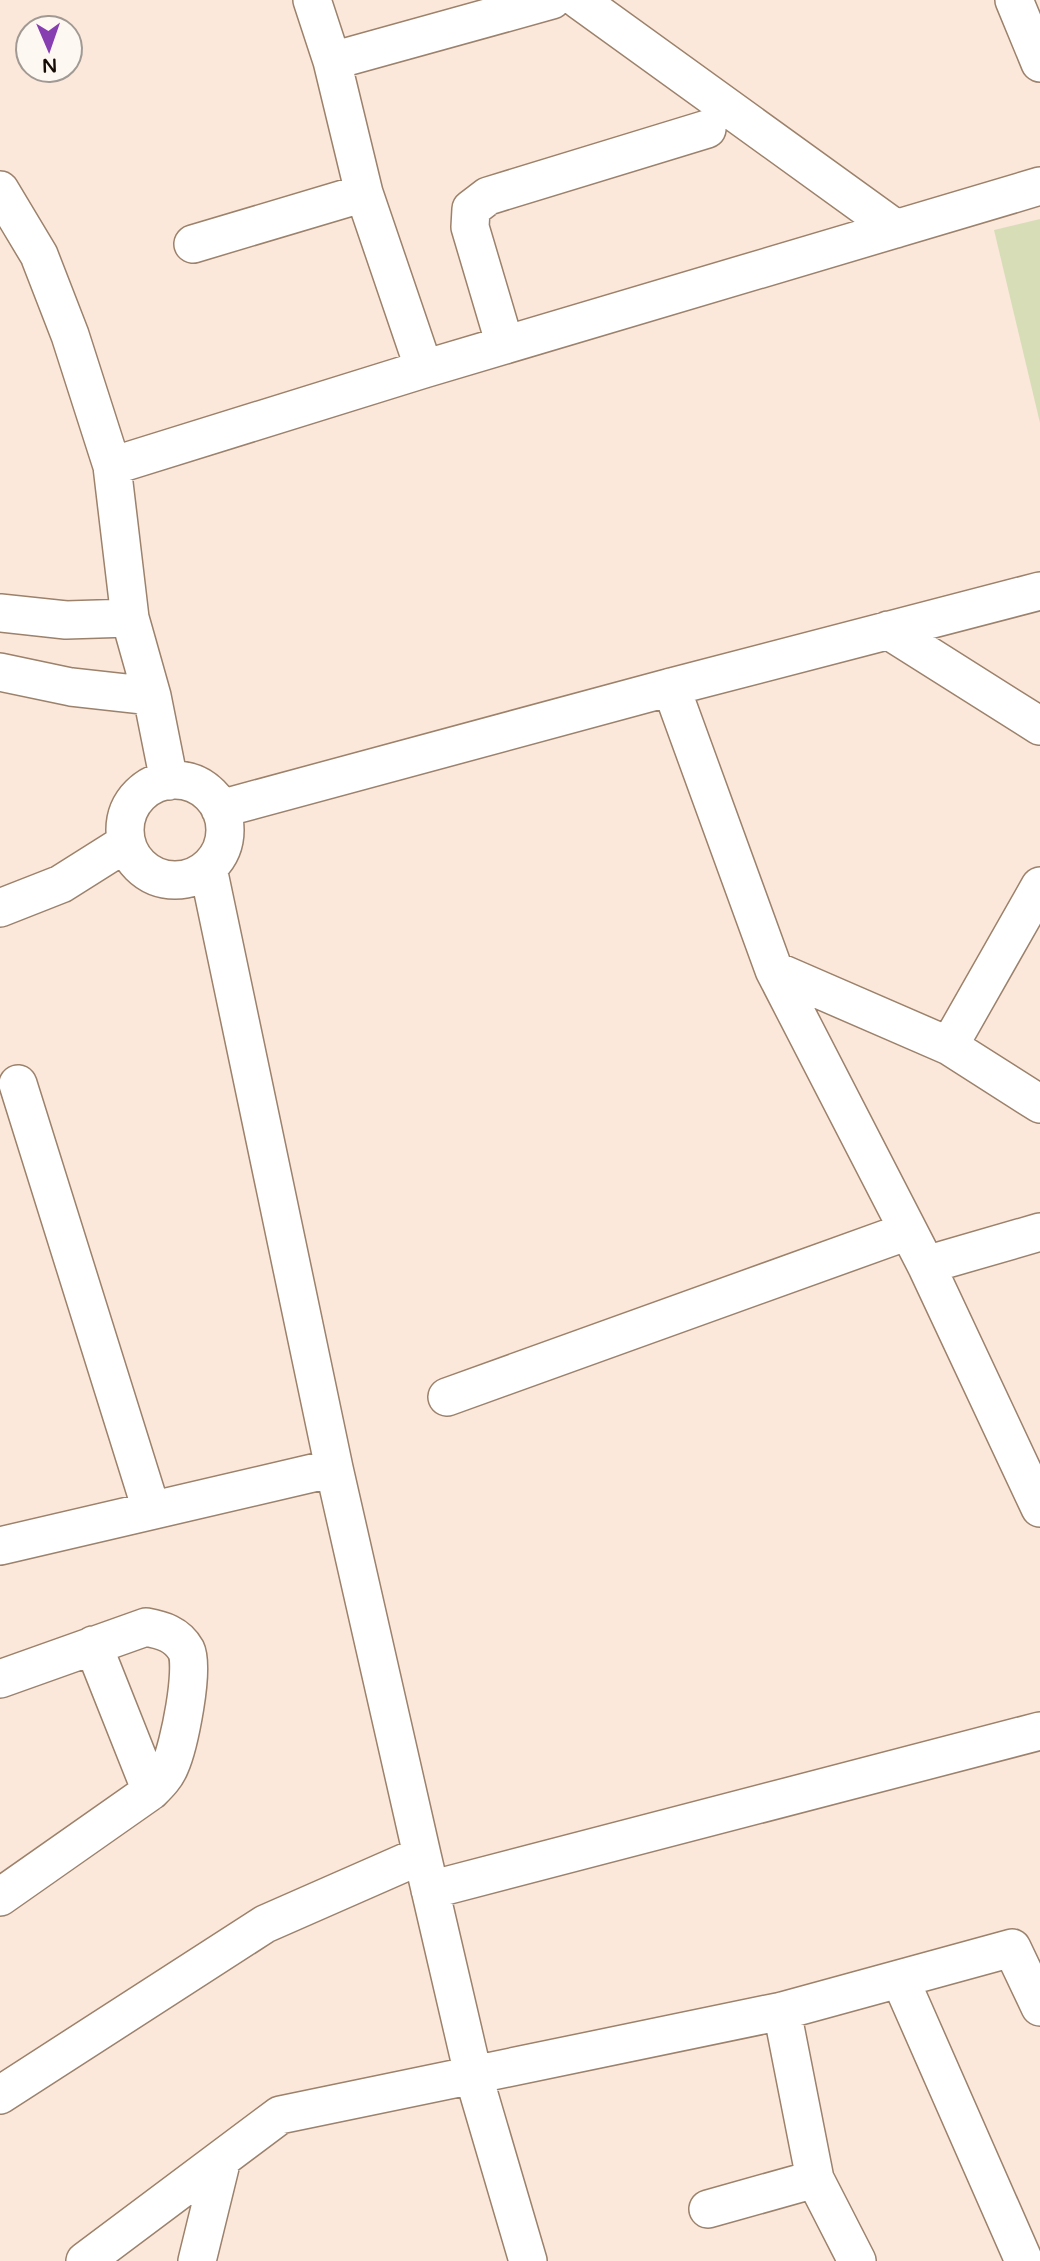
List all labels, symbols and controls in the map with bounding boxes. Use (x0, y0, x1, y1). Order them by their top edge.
north arrow (14, 14, 84, 84)
text: N (42, 54, 58, 76)

